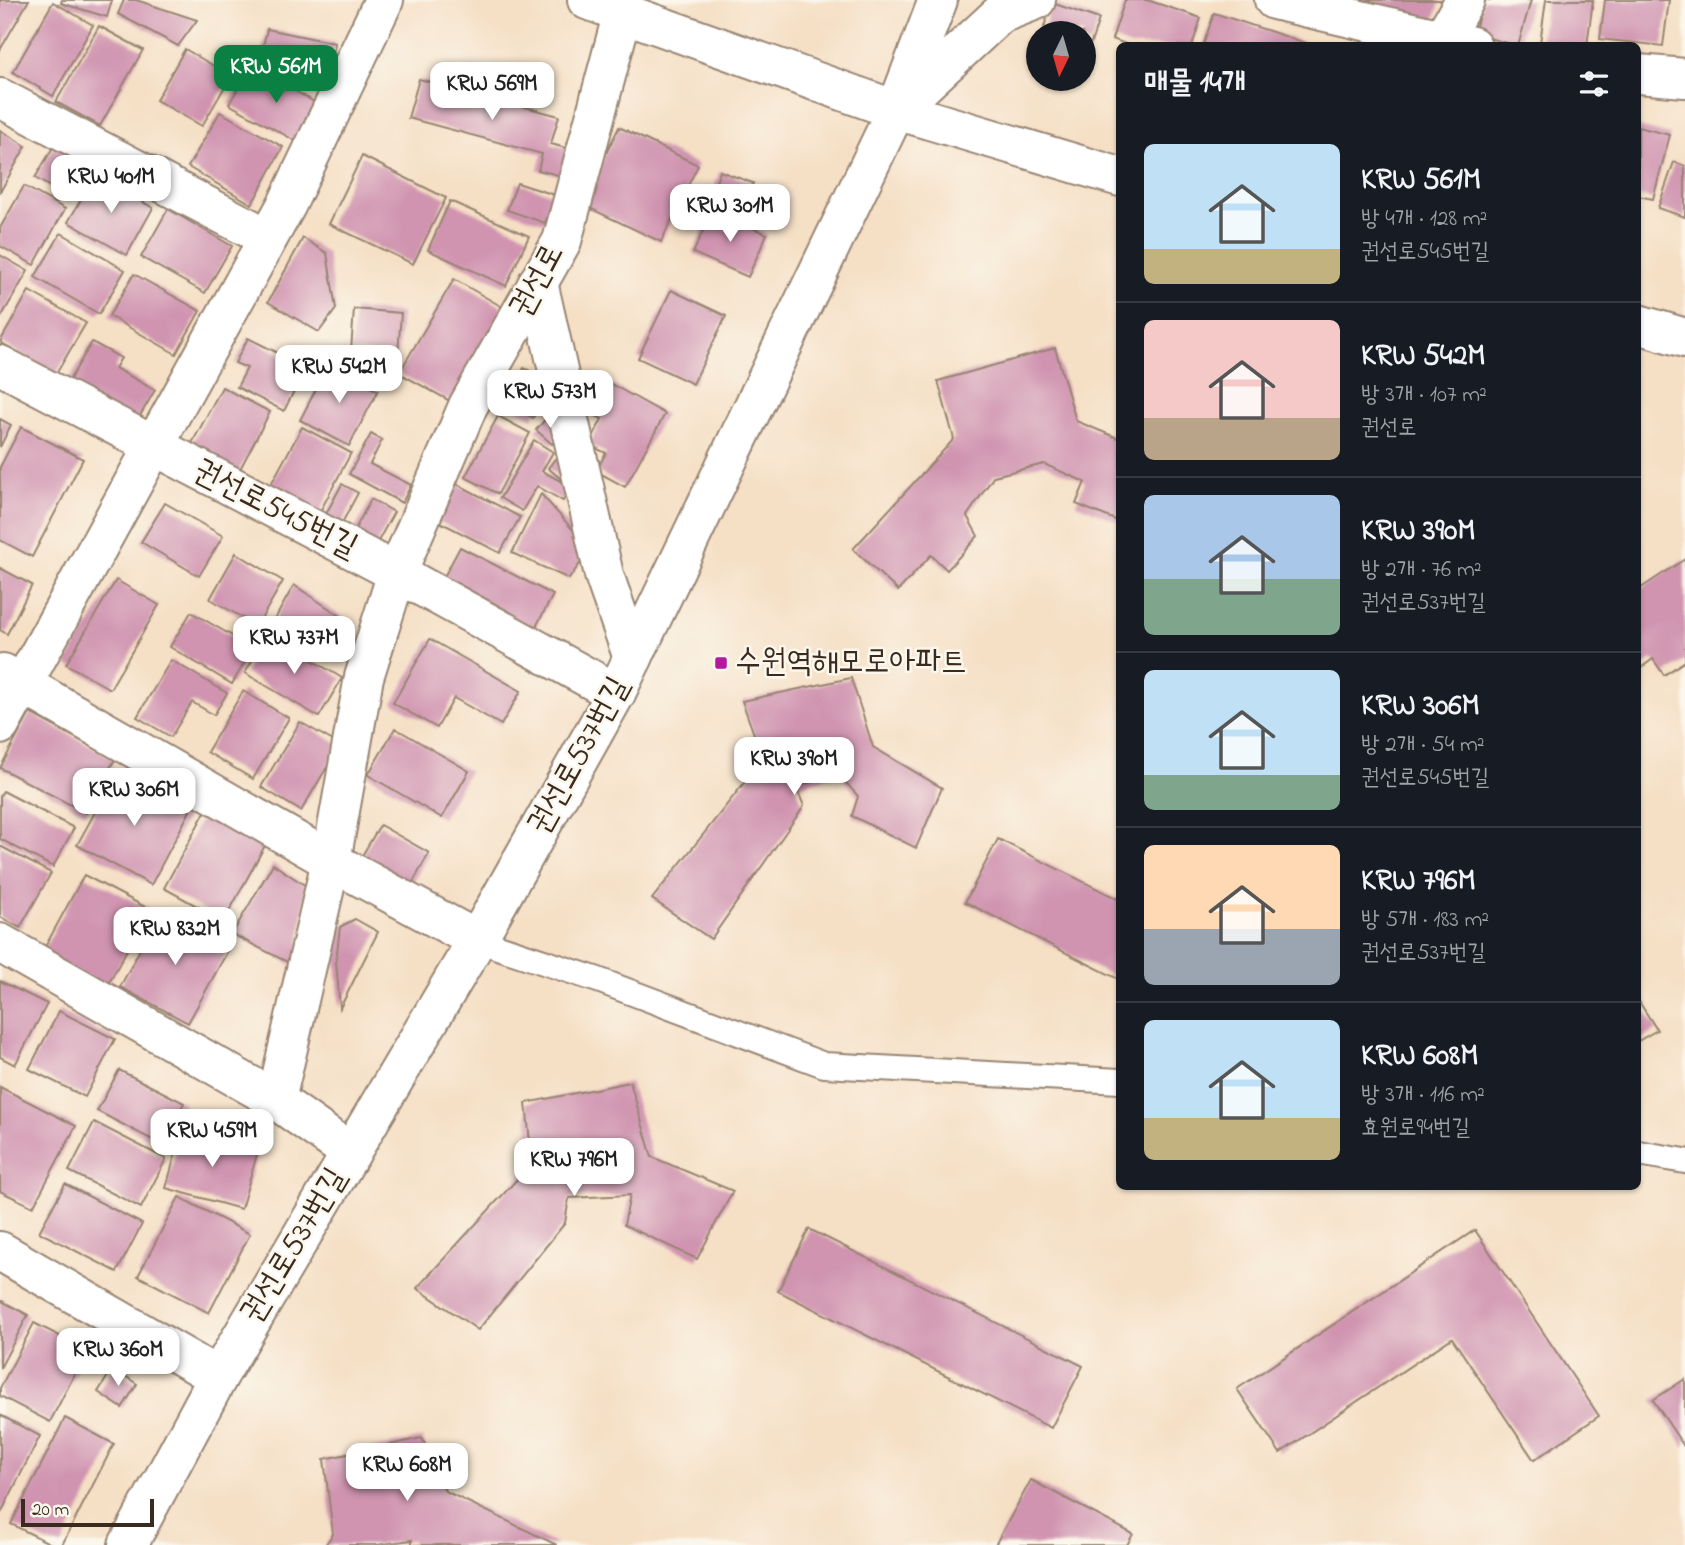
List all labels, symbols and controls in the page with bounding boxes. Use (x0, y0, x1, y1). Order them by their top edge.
north arrow (1026, 21, 1096, 91)
map controls (1026, 21, 1096, 91)
pin: KRW 561M (204, 46, 348, 105)
text: KRW 561M (230, 51, 322, 84)
pin: KRW 569M (420, 62, 564, 122)
text: 매물 14개 (1144, 62, 1246, 106)
icon: filters (1575, 65, 1613, 103)
text: KRW 569M (446, 68, 538, 101)
pin: KRW 401M (39, 156, 183, 215)
text: KRW 561M (1361, 159, 1481, 203)
text: KRW 401M (67, 161, 155, 194)
icon: home (1200, 172, 1284, 256)
pin: KRW 301M (658, 184, 802, 244)
text: KRW 301M (686, 190, 774, 223)
text: 방 4개 · 128 m² (1361, 203, 1487, 236)
street label: 권선로 (499, 236, 577, 326)
text: 권선로545번길 (1361, 236, 1489, 269)
text: KRW 542M (1361, 335, 1486, 379)
pin: KRW 542M (267, 346, 411, 405)
icon: home (1200, 348, 1284, 432)
text: KRW 542M (291, 351, 387, 384)
pin: KRW 573M (478, 370, 622, 430)
text: KRW 573M (503, 376, 597, 409)
text: 방 3개 · 107 m² (1361, 379, 1487, 412)
text: 권선로 (1361, 412, 1417, 445)
street label: 권선로545번길 (185, 449, 365, 571)
text: KRW 390M (1361, 510, 1475, 554)
icon: home (1200, 523, 1284, 607)
text: 방 2개 · 76 m² (1361, 554, 1482, 587)
text: 권선로537번길 (1361, 587, 1486, 620)
pin: KRW 737M (222, 616, 366, 676)
text: KRW 737M (249, 622, 339, 655)
place label: 수원역해모로아파트 (735, 640, 967, 687)
marker: 수원역해모로아파트 (713, 655, 729, 671)
street label: 권선로537번길 (517, 669, 643, 843)
text: KRW 306M (1361, 685, 1480, 729)
icon: home (1200, 698, 1284, 782)
text: 방 2개 · 54 m² (1361, 729, 1485, 762)
pin: KRW 390M (722, 738, 866, 797)
text: KRW 390M (750, 743, 838, 776)
text: 권선로545번길 (1361, 762, 1489, 795)
pin: KRW 306M (62, 768, 206, 828)
text: KRW 306M (89, 774, 179, 807)
text: KRW 796M (1361, 860, 1476, 904)
icon: home (1200, 873, 1284, 957)
text: 방 5개 · 183 m² (1361, 904, 1489, 937)
pin: KRW 832M (103, 908, 247, 967)
text: KRW 832M (130, 913, 220, 946)
text: 권선로537번길 (1361, 937, 1486, 970)
text: KRW 608M (1361, 1035, 1479, 1079)
icon: home (1200, 1048, 1284, 1132)
text: 방 3개 · 116 m² (1361, 1079, 1485, 1112)
pin: KRW 459M (140, 1110, 284, 1169)
text: 효원로94번길 (1361, 1112, 1470, 1145)
text: KRW 459M (167, 1115, 257, 1148)
pin: KRW 796M (502, 1138, 646, 1198)
text: KRW 796M (530, 1144, 618, 1177)
street label: 권선로537번길 (230, 1160, 360, 1332)
pin: KRW 360M (46, 1328, 190, 1388)
text: KRW 360M (73, 1334, 163, 1367)
pin: KRW 608M (335, 1444, 479, 1503)
text: KRW 608M (362, 1449, 452, 1482)
scale bar (21, 1496, 154, 1528)
text: 20 m (32, 1497, 69, 1524)

